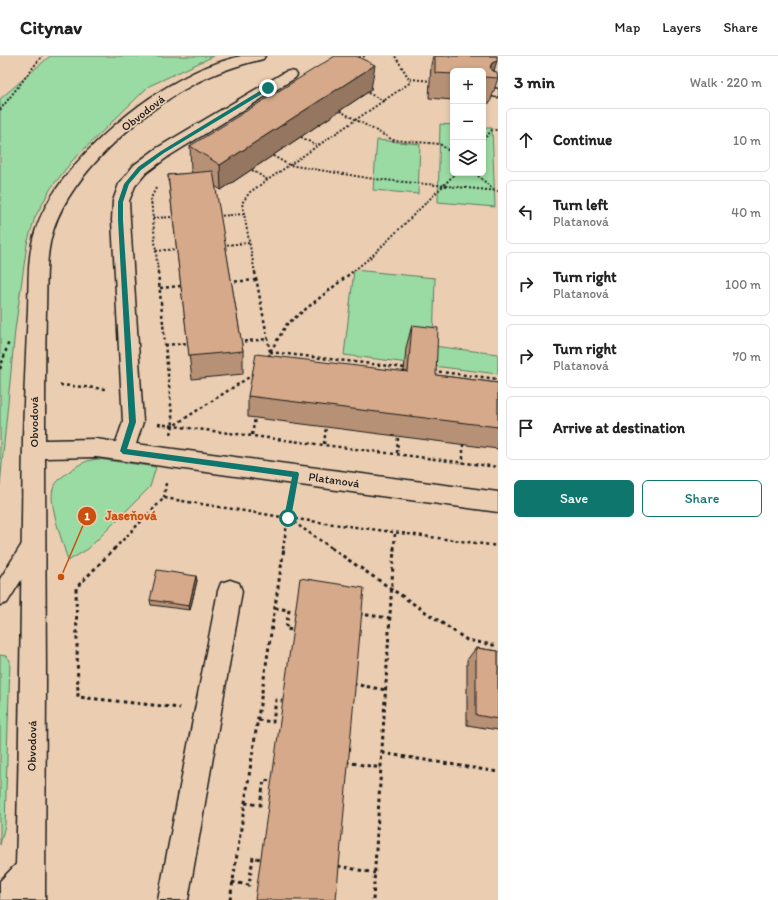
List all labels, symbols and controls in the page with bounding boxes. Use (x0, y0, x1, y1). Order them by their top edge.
text: Citynav (20, 16, 82, 39)
text: Map (615, 19, 640, 36)
text: Layers (662, 19, 701, 36)
text: Share (723, 19, 758, 36)
map controls (450, 68, 486, 176)
button: + (450, 68, 486, 104)
text: 3 min (514, 72, 555, 92)
text: Walk · 220 m (690, 75, 762, 90)
route end (259, 79, 277, 97)
street label: Obvodová (119, 91, 168, 134)
button: − (450, 104, 486, 140)
icon: ahead (515, 129, 537, 151)
text: Continue (553, 131, 612, 149)
text: 10 m (733, 133, 761, 148)
button: layers (450, 140, 486, 176)
text: Turn left (553, 196, 608, 214)
icon: left (515, 201, 537, 223)
text: 40 m (731, 205, 761, 220)
text: Platanová (553, 214, 609, 229)
text: Turn right (553, 268, 617, 286)
icon: right (515, 273, 537, 295)
text: 100 m (725, 277, 761, 292)
text: Platanová (553, 286, 609, 301)
text: Turn right (553, 340, 617, 358)
icon: right (515, 345, 537, 367)
text: 70 m (733, 349, 761, 364)
text: Platanová (553, 358, 609, 373)
street label: Obvodová (27, 396, 41, 448)
icon: arrive (515, 417, 537, 439)
text: Arrive at destination (553, 419, 685, 437)
street label: Platanová (308, 469, 361, 491)
button: Save (514, 480, 634, 517)
button: Share (642, 480, 762, 517)
callout: Jaseňová (77, 503, 164, 528)
text: Jaseňová (104, 508, 157, 523)
text: 1 (84, 509, 90, 523)
route start (279, 509, 297, 527)
street label: Obvodová (25, 720, 39, 772)

